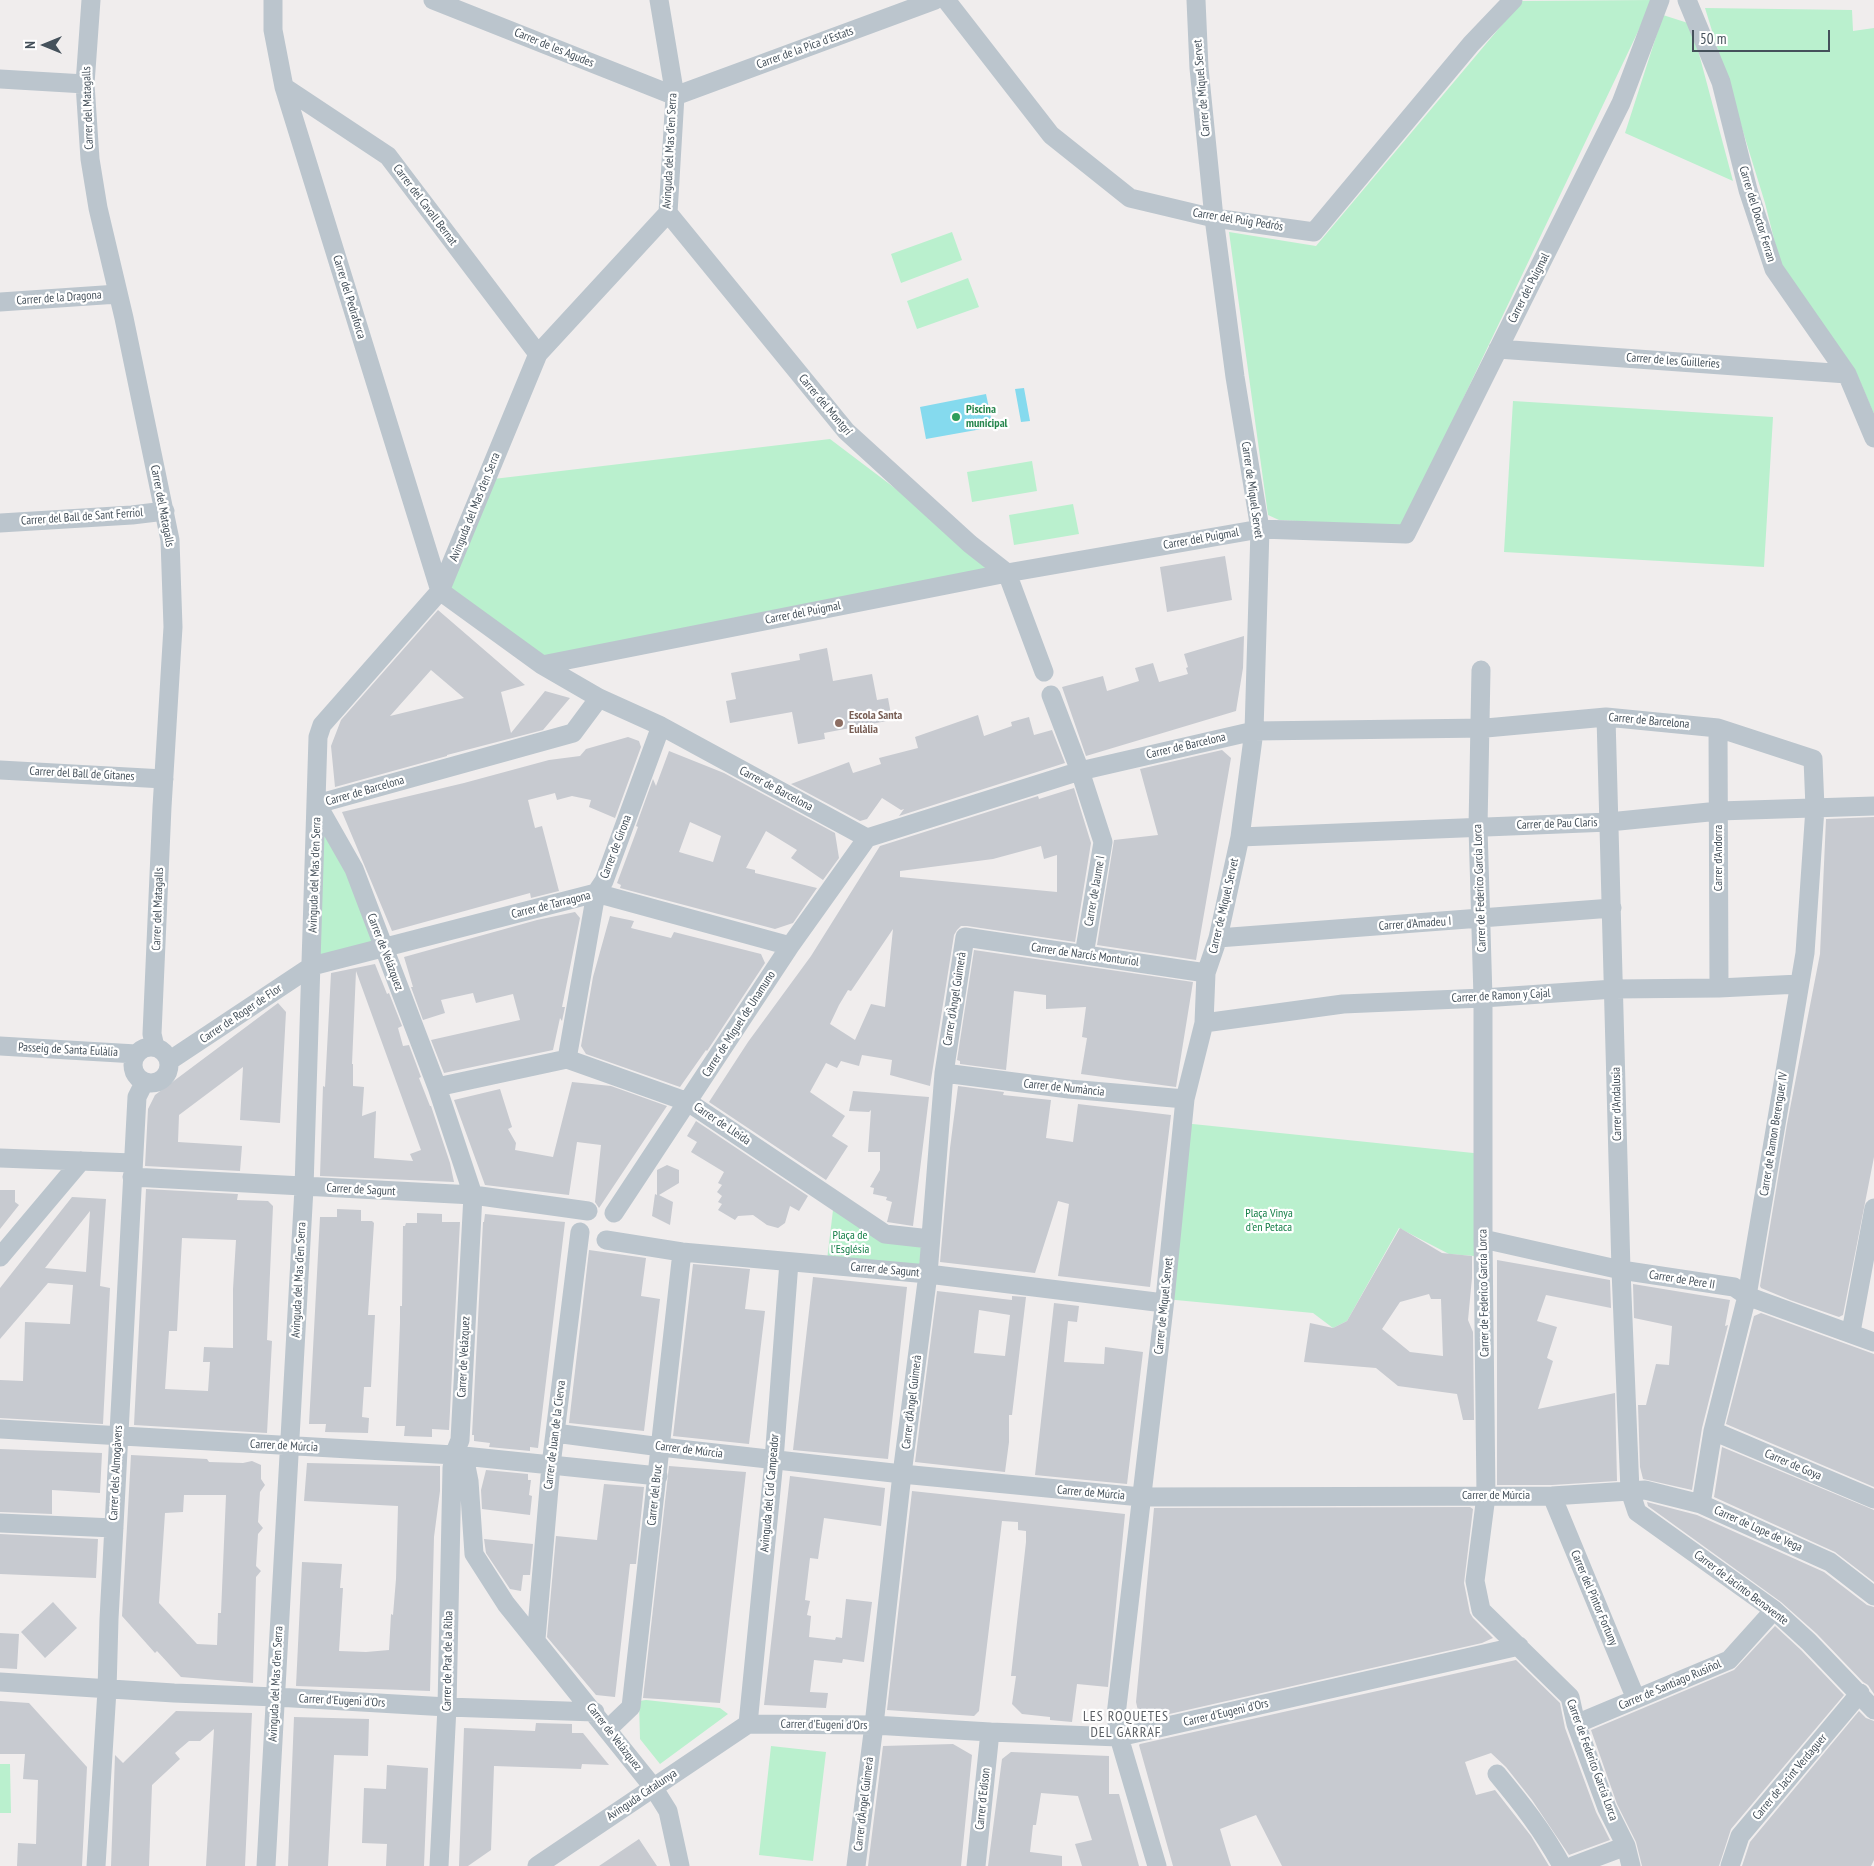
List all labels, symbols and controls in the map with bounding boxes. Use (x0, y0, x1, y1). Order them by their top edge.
north arrow (20, 20, 70, 70)
scale bar (1694, 20, 1832, 52)
street label: Carrer de la Pica d'Estats (755, 24, 855, 72)
street label: Carrer de les Agudes (512, 25, 596, 71)
text: 50 m (1700, 29, 1726, 48)
street label: Carrer de Miquel Servet (1191, 39, 1213, 137)
text: N (21, 41, 39, 49)
street label: Carrer del Matagalls (79, 66, 97, 150)
street label: Avinguda del Mas d'en Serra (660, 93, 680, 209)
street label: Carrer del Cavall Bernat (390, 162, 460, 248)
street label: Carrer del Doctor Ferran (1736, 164, 1778, 264)
street label: Carrer del Puig Pedrós (1192, 206, 1284, 234)
street label: Carrer del Puigmal (1505, 251, 1553, 325)
street label: Carrer del Pedraforca (329, 253, 369, 341)
street label: Carrer de la Dragona (16, 288, 102, 308)
street label: Carrer de les Guilleries (1626, 351, 1720, 371)
street label: Carrer del Montgrí (795, 372, 855, 438)
place label: Piscina municipal (966, 403, 1008, 431)
marker: Piscina municipal (950, 411, 962, 423)
street label: Carrer de Miquel Servet (1238, 441, 1266, 539)
street label: Avinguda del Mas d'en Serra (447, 451, 503, 563)
street label: Carrer del Matagalls (147, 464, 177, 548)
street label: Carrer del Ball de Sant Ferriol (20, 506, 144, 528)
street label: Carrer del Puigmal (1162, 525, 1240, 553)
street label: Carrer del Puigmal (764, 599, 842, 627)
place label: Escola Santa Eulàlia (849, 709, 902, 737)
street label: Carrer de Barcelona (1608, 710, 1690, 732)
marker: Escola Santa Eulàlia (833, 717, 845, 729)
street label: Carrer de Barcelona (1145, 730, 1227, 762)
street label: Carrer del Ball de Gitanes (29, 764, 135, 784)
street label: Carrer de Barcelona (737, 764, 815, 814)
street label: Carrer de Barcelona (324, 773, 406, 809)
street label: Carrer de Girona (597, 813, 635, 881)
street label: Carrer de Pau Claris (1516, 815, 1598, 833)
street label: Avinguda del Mas d'en Serra (306, 817, 324, 933)
street label: Carrer de Federico García Lorca (1471, 824, 1489, 952)
street label: Carrer d'Andorra (1712, 825, 1726, 891)
street label: Carrer de Jaume I (1082, 855, 1108, 927)
street label: Carrer de Miquel Servet (1206, 857, 1242, 955)
street label: Carrer del Matagalls (149, 867, 167, 951)
street label: Carrer de Tarragona (510, 888, 592, 922)
street label: Carrer de Velázquez (364, 911, 406, 993)
street label: Carrer d'Amadeu I (1378, 914, 1452, 934)
street label: Carrer de Narcís Monturiol (1030, 940, 1140, 970)
street label: Carrer d'Àngel Guimerà (940, 951, 970, 1047)
street label: Carrer de Miguel de Unamuno (699, 968, 779, 1080)
street label: Carrer de Roger de Flor (197, 981, 285, 1047)
street label: Carrer de Ramon y Cajal (1451, 986, 1551, 1006)
street label: Passeig de Santa Eulàlia (18, 1040, 118, 1060)
street label: Carrer d'Andalusia (1609, 1067, 1625, 1141)
street label: Carrer de Ramon Berenguer IV (1757, 1071, 1791, 1197)
street label: Carrer de Numància (1023, 1077, 1105, 1099)
street label: Carrer de Lleida (691, 1100, 753, 1148)
street label: Carrer de Sagunt (326, 1181, 396, 1199)
park label: Plaça Vinya d'en Petaca (1245, 1207, 1293, 1235)
street label: Avinguda del Mas d'en Serra (289, 1222, 309, 1338)
park label: Plaça de l'Església (831, 1229, 869, 1257)
street label: Carrer de Federico García Lorca (1476, 1229, 1492, 1357)
street label: Carrer de Miquel Servet (1152, 1257, 1176, 1355)
street label: Carrer de Sagunt (850, 1260, 920, 1280)
street label: Carrer de Pere II (1648, 1268, 1716, 1292)
street label: Carrer de Velázquez (455, 1316, 473, 1398)
street label: Carrer d'Àngel Guimerà (899, 1354, 925, 1450)
street label: Carrer de Juan de la Cierva (541, 1380, 569, 1490)
street label: Carrer dels Almogàvers (106, 1425, 126, 1521)
street label: Avinguda del Cid Campeador (758, 1433, 782, 1553)
street label: Carrer de Múrcia (250, 1437, 318, 1455)
street label: Carrer de Múrcia (654, 1439, 724, 1461)
street label: Carrer de Goya (1762, 1447, 1824, 1483)
street label: Carrer del Bruc (645, 1464, 665, 1526)
street label: Carrer de Múrcia (1056, 1483, 1126, 1503)
street label: Carrer de Múrcia (1462, 1489, 1530, 1503)
street label: Carrer de Lope de Vega (1712, 1503, 1804, 1555)
street label: Carrer del Pintor Fortuny (1567, 1548, 1621, 1648)
street label: Carrer de Jacinto Benavente (1691, 1548, 1791, 1628)
street label: Carrer de Prat de la Riba (440, 1611, 456, 1711)
street label: Avinguda del Mas d'en Serra (266, 1626, 286, 1742)
street label: Carrer de Santiago Rusiñol (1617, 1657, 1723, 1713)
street label: Carrer d'Eugeni d'Ors (298, 1692, 386, 1710)
street label: Carrer d'Eugeni d'Ors (1182, 1696, 1270, 1730)
street label: Carrer de Federico García Lorca (1563, 1697, 1621, 1823)
street label: Carrer de Velázquez (583, 1700, 645, 1774)
district label: LES ROQUETES DEL GARRAF (1081, 1709, 1171, 1741)
street label: Carrer d'Eugeni d'Ors (781, 1717, 867, 1733)
street label: Carrer de Jacint Verdaguer (1750, 1731, 1830, 1823)
street label: Carrer d'Àngel Guimerà (851, 1756, 877, 1852)
street label: Avinguda Catalunya (604, 1766, 680, 1824)
street label: Carrer d'Edison (973, 1767, 993, 1831)

